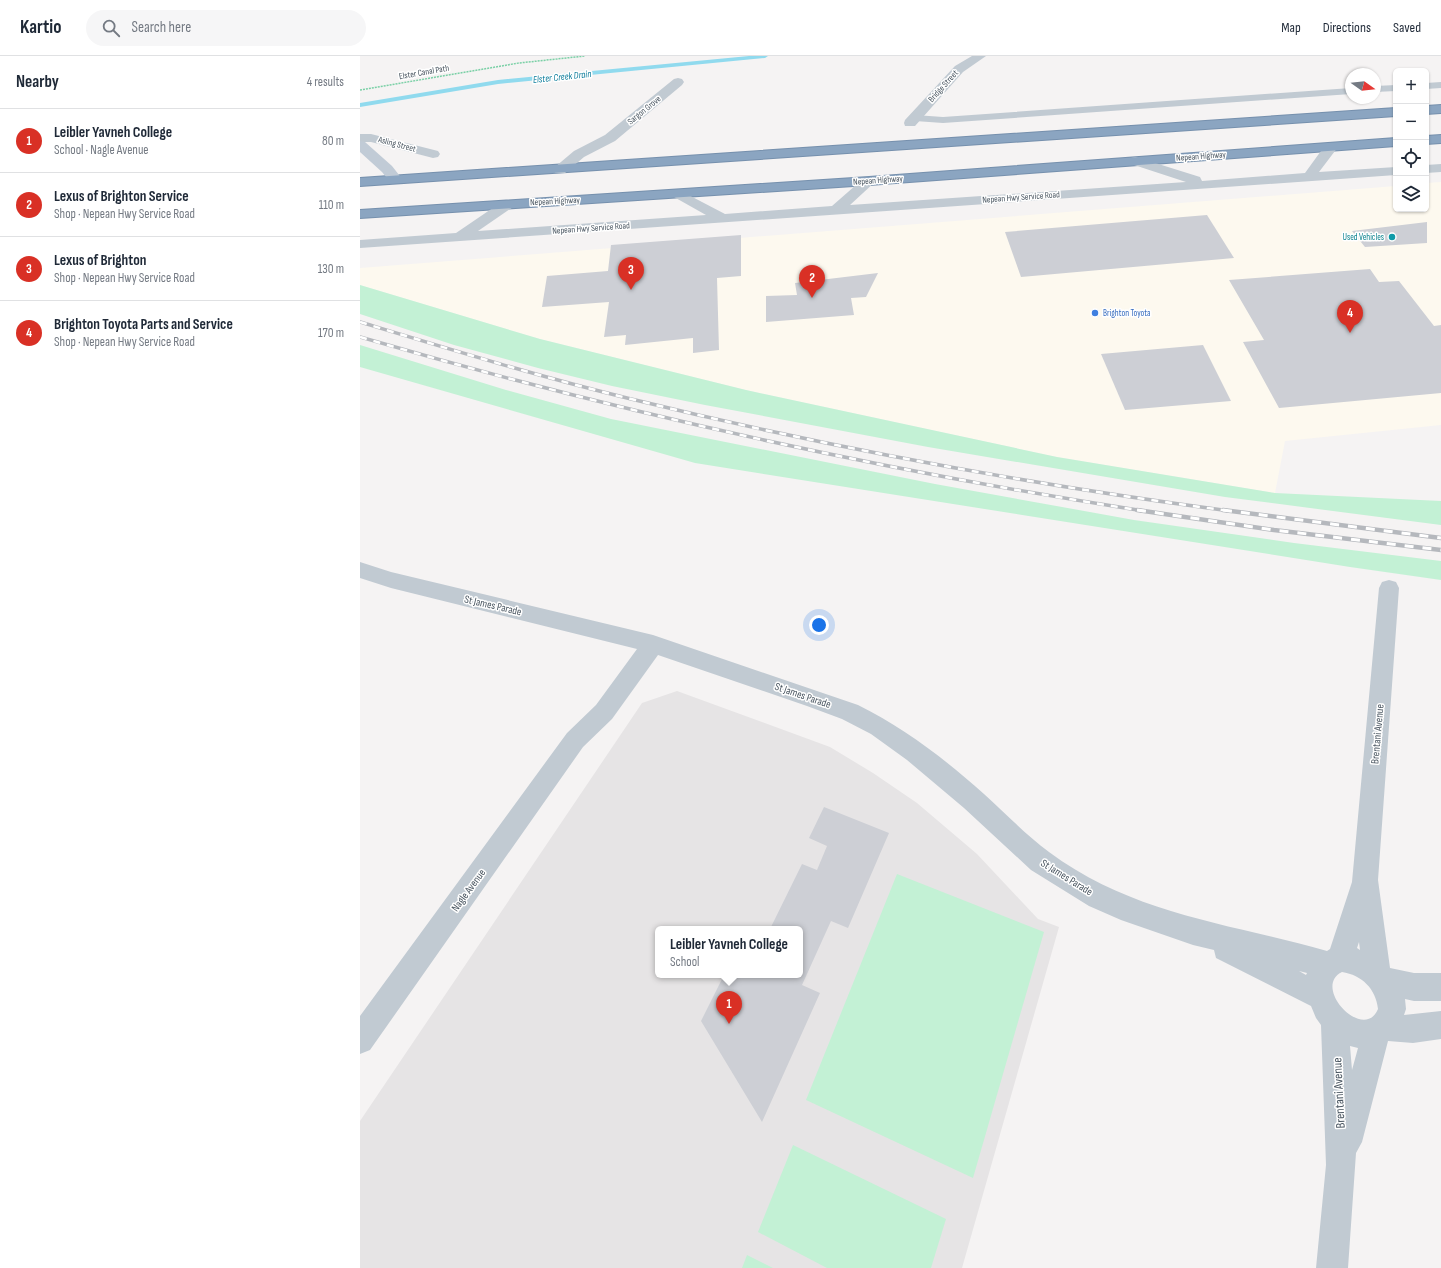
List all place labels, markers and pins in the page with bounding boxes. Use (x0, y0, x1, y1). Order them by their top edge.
place label: Used Vehicles (1342, 232, 1384, 243)
marker: Used Vehicles (1387, 232, 1397, 242)
pin: 3 (618, 257, 644, 290)
pin: 2 (799, 265, 825, 298)
pin: 4 (1337, 300, 1363, 333)
marker: Brighton Toyota (1090, 308, 1100, 318)
place label: Brighton Toyota (1103, 308, 1150, 319)
pin: 1 (716, 991, 742, 1024)

